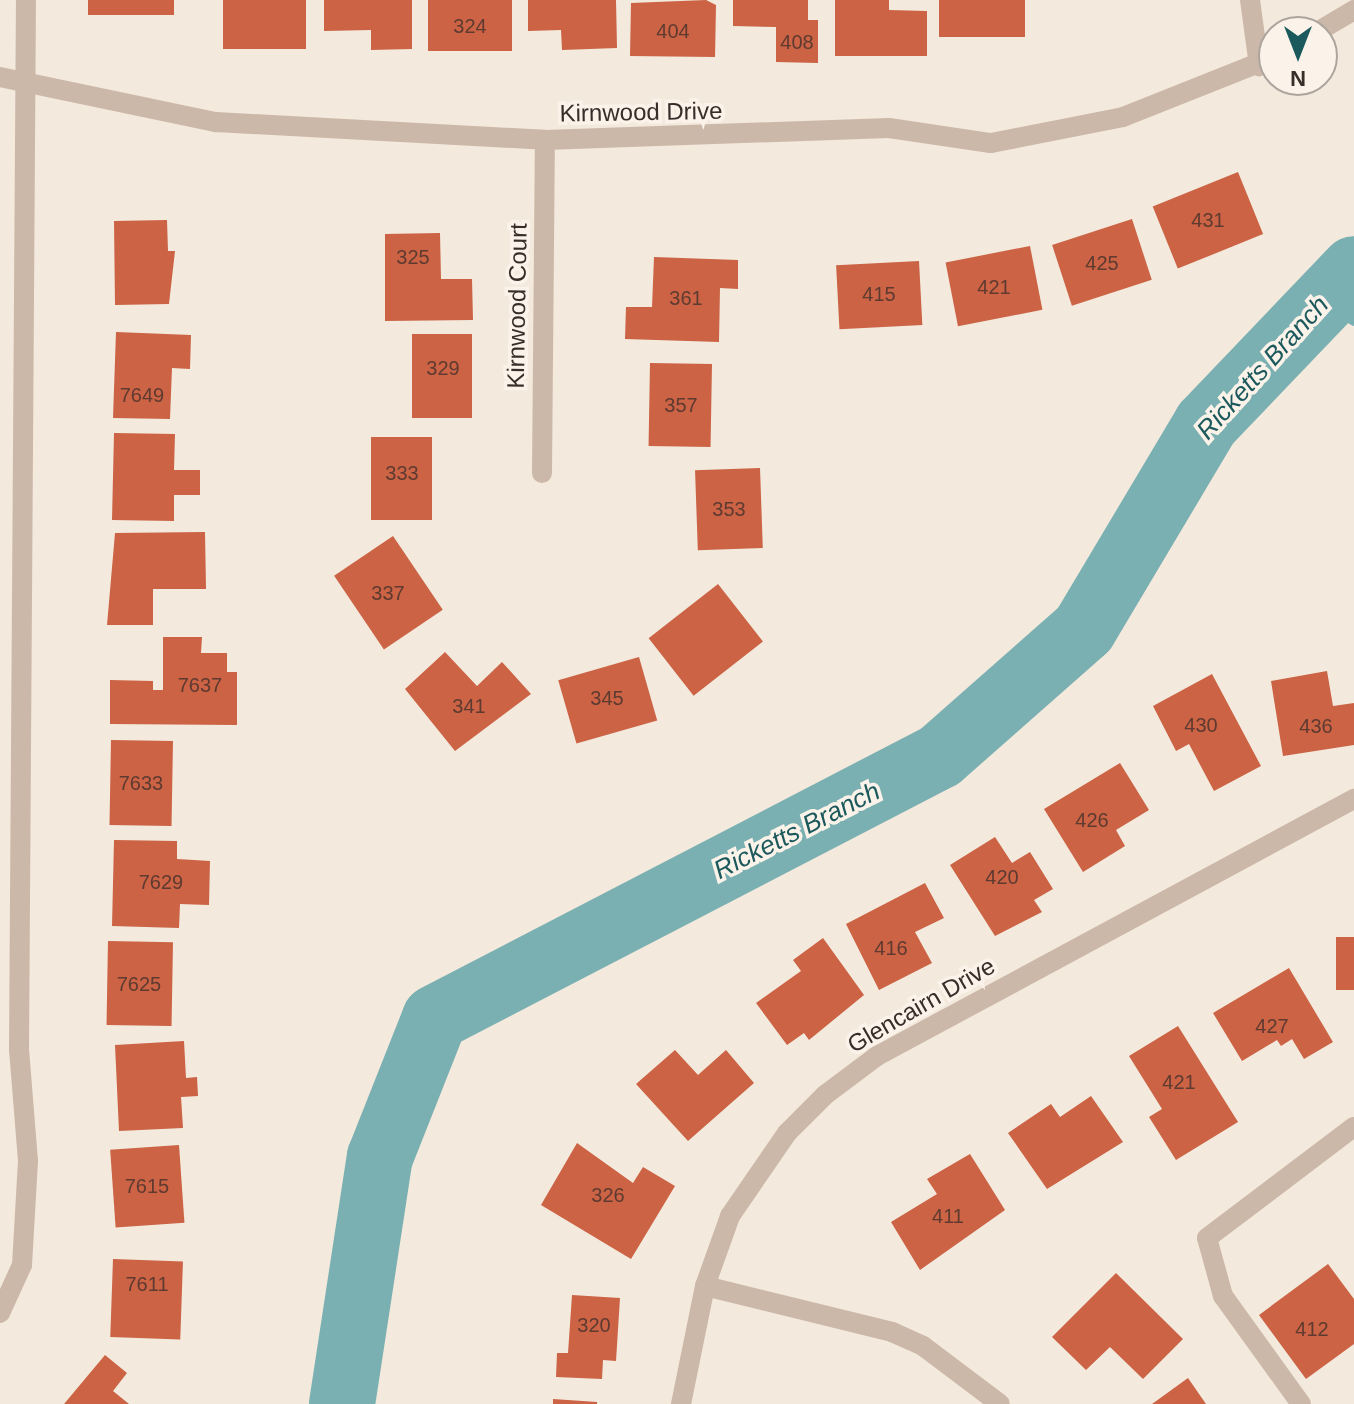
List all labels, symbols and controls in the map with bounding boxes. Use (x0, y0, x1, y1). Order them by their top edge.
house number: 324 (453, 14, 487, 38)
north arrow (1258, 16, 1338, 96)
house number: 404 (656, 19, 690, 43)
house number: 408 (780, 30, 814, 54)
text: N (1290, 66, 1306, 91)
street label: Kirnwood Drive (559, 96, 723, 128)
house number: 431 (1191, 208, 1225, 232)
street label: Kirnwood Court (501, 223, 533, 389)
house number: 325 (396, 245, 430, 269)
house number: 425 (1085, 251, 1119, 275)
house number: 421 (977, 275, 1011, 299)
house number: 415 (862, 282, 896, 306)
house number: 361 (669, 286, 703, 310)
water label: Ricketts Branch (1190, 290, 1336, 446)
house number: 329 (426, 356, 460, 380)
house number: 7649 (120, 383, 164, 407)
house number: 357 (664, 393, 698, 417)
house number: 333 (385, 461, 419, 485)
house number: 353 (712, 497, 746, 521)
house number: 337 (371, 581, 405, 605)
house number: 7637 (178, 673, 222, 697)
house number: 345 (590, 686, 624, 710)
house number: 341 (452, 694, 486, 718)
house number: 430 (1184, 713, 1218, 737)
house number: 436 (1299, 714, 1333, 738)
house number: 7633 (119, 771, 163, 795)
water label: Ricketts Branch (709, 776, 885, 886)
house number: 426 (1075, 808, 1109, 832)
house number: 420 (985, 865, 1019, 889)
house number: 7629 (139, 870, 183, 894)
house number: 416 (874, 936, 908, 960)
street label: Glencairn Drive (842, 951, 1000, 1059)
house number: 7625 (117, 972, 161, 996)
house number: 427 (1255, 1014, 1289, 1038)
house number: 421 (1162, 1070, 1196, 1094)
house number: 7615 (125, 1174, 169, 1198)
house number: 326 (591, 1183, 625, 1207)
house number: 411 (932, 1204, 964, 1228)
house number: 7611 (125, 1272, 169, 1296)
house number: 320 (577, 1313, 611, 1337)
house number: 412 (1295, 1317, 1329, 1341)

